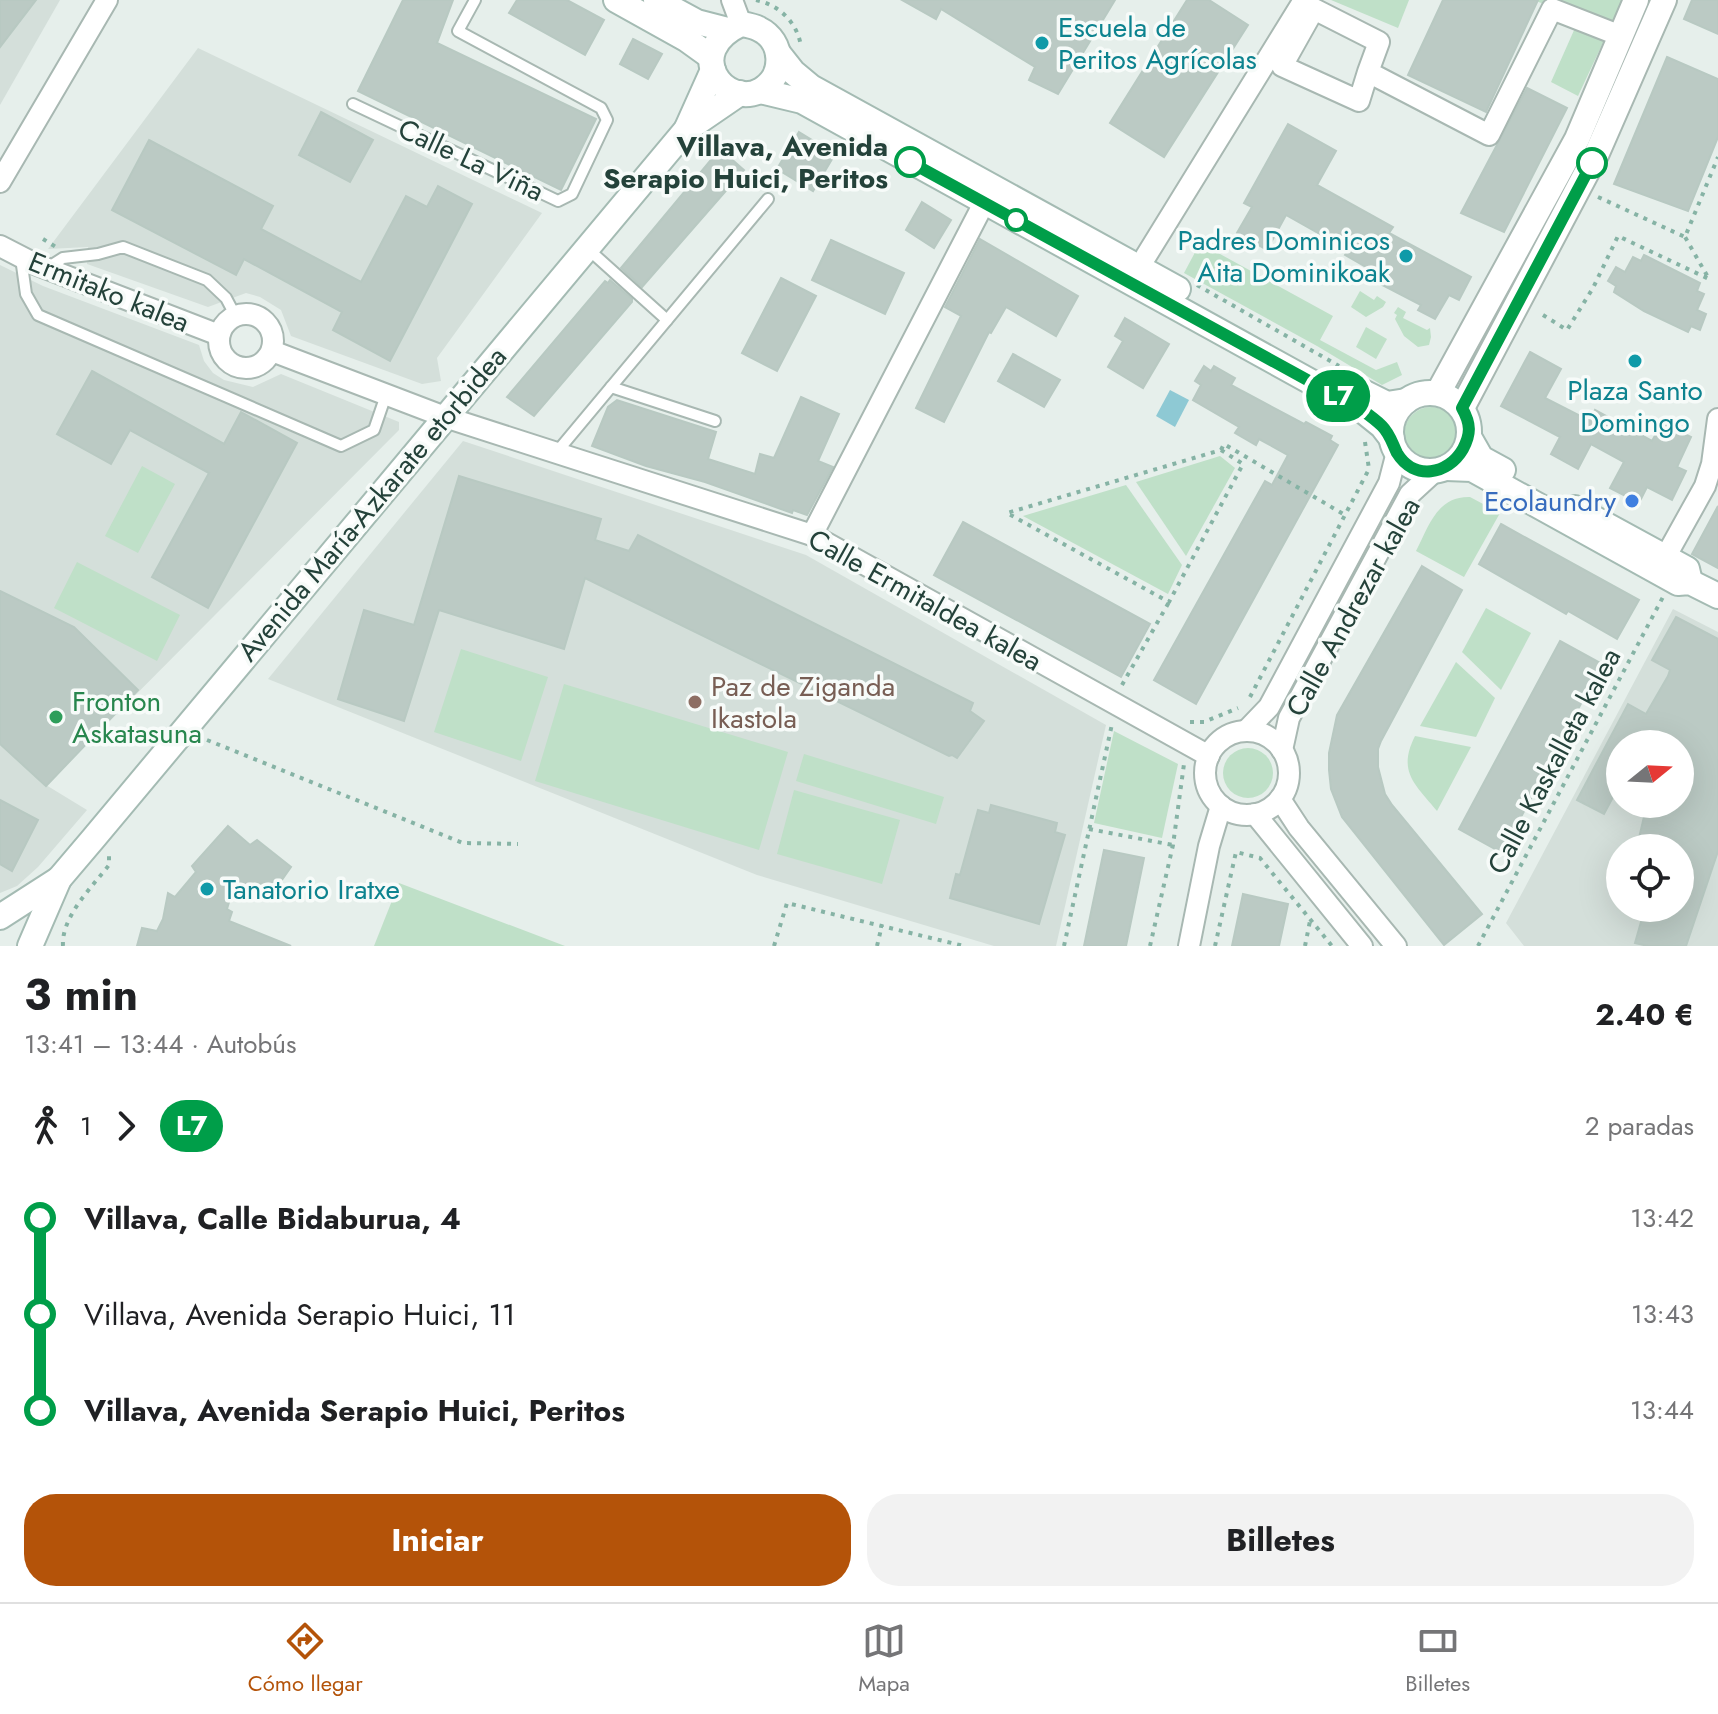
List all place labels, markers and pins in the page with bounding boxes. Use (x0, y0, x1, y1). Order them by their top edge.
place label: Escuela de Peritos Agrícolas (1058, 7, 1257, 80)
marker: Escuela de Peritos Agrícolas (1033, 34, 1051, 52)
place label: Villava, Avenida Serapio Huici, Peritos (603, 126, 888, 199)
marker: Villava, Avenida Serapio Huici, Peritos (895, 147, 925, 177)
unlabelled marker (1577, 148, 1607, 178)
unlabelled marker (1005, 209, 1027, 231)
place label: Padres Dominicos Aita Dominikoak (1177, 220, 1391, 293)
marker: Padres Dominicos Aita Dominikoak (1397, 247, 1415, 265)
marker: Plaza Santo Domingo (1626, 352, 1644, 370)
place label: Plaza Santo Domingo (1567, 370, 1703, 443)
place label: Ecolaundry (1484, 481, 1617, 522)
marker: Ecolaundry (1623, 492, 1641, 510)
place label: Paz de Ziganda Ikastola (711, 666, 895, 739)
place label: Fronton Askatasuna (72, 681, 202, 754)
marker: Paz de Ziganda Ikastola (686, 693, 704, 711)
marker: Fronton Askatasuna (47, 708, 65, 726)
place label: Tanatorio Iratxe (223, 869, 400, 910)
marker: Tanatorio Iratxe (198, 880, 216, 898)

